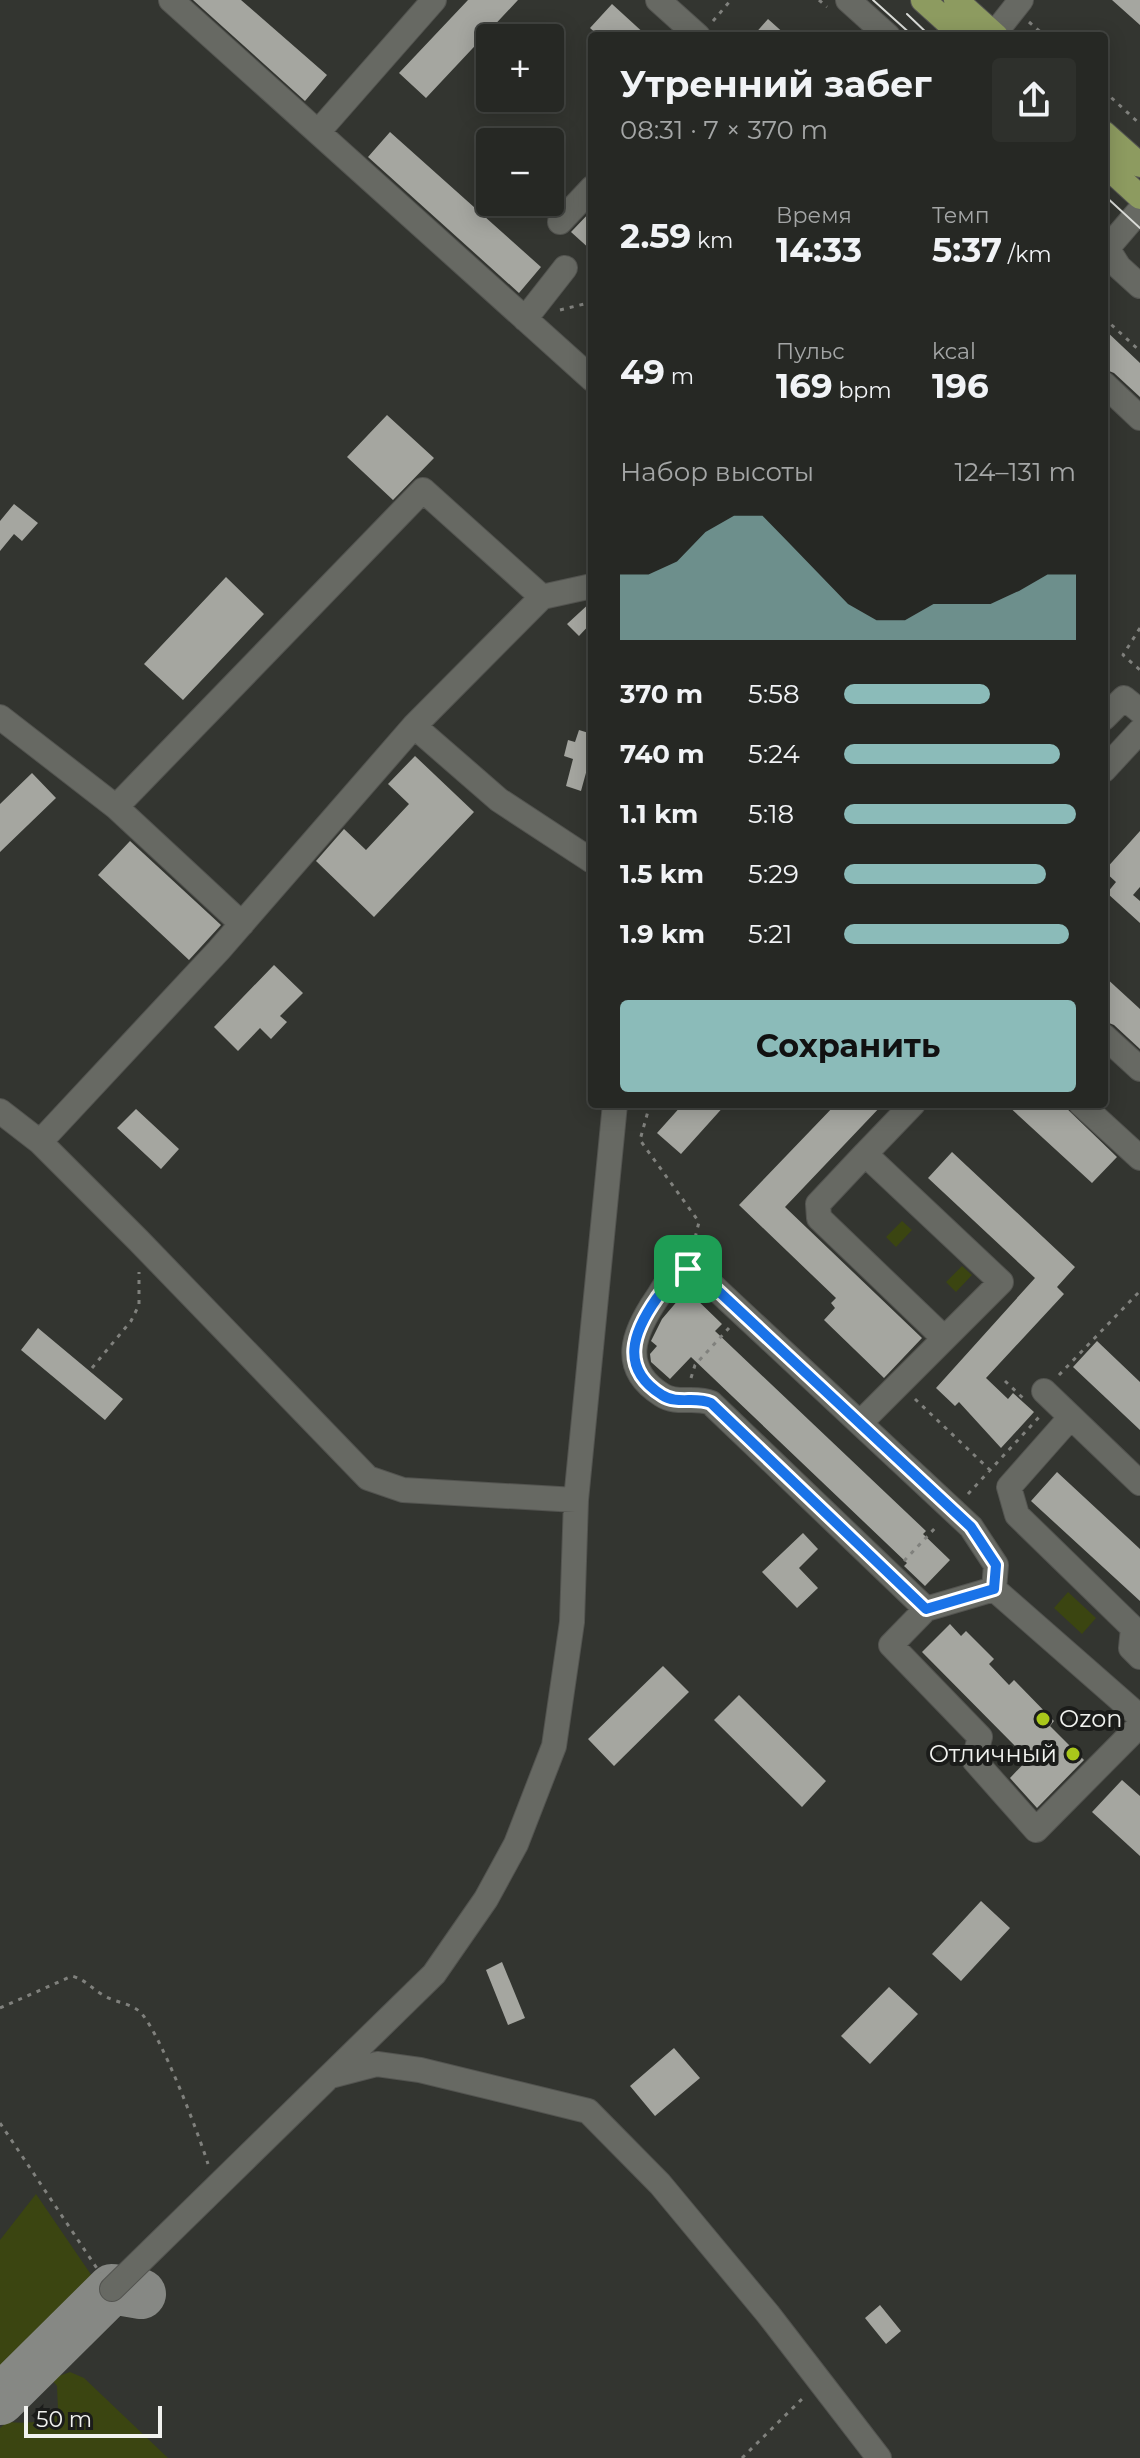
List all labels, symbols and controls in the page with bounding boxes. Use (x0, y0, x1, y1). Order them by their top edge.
map controls (476, 24, 564, 216)
button: + (476, 24, 564, 112)
button: share (992, 58, 1076, 142)
text: Утренний забег (620, 62, 932, 106)
text: 08:31 · 7 × 370 m (620, 114, 828, 146)
button: − (476, 128, 564, 216)
text: Время (776, 202, 852, 229)
text: Темп (932, 202, 990, 229)
text: 2.59 (620, 215, 691, 257)
text: km (691, 227, 733, 254)
text: 14:33 (776, 229, 862, 271)
text: 5:37 (932, 229, 1002, 271)
text: /km (1002, 241, 1052, 268)
text: Пульс (776, 338, 845, 365)
text: kcal (932, 338, 976, 365)
text: 49 (620, 351, 665, 393)
text: m (665, 363, 694, 390)
text: 169 (776, 365, 833, 407)
text: 196 (932, 365, 989, 407)
text: bpm (833, 377, 892, 404)
text: Набор высоты (620, 456, 814, 488)
text: 124–131 m (955, 456, 1076, 488)
text: 370 m (620, 678, 703, 710)
text: 5:58 (748, 678, 800, 710)
text: 740 m (620, 738, 705, 770)
text: 5:24 (748, 738, 800, 770)
text: 1.1 km (620, 798, 698, 830)
text: 5:18 (748, 798, 794, 830)
text: 1.5 km (620, 858, 704, 890)
text: 5:29 (748, 858, 799, 890)
text: 1.9 km (620, 918, 705, 950)
text: 5:21 (748, 918, 792, 950)
button: Сохранить (620, 1000, 1076, 1092)
pin (654, 1235, 722, 1303)
icon: arrive (666, 1247, 710, 1291)
place label: Ozon (1059, 1704, 1122, 1733)
marker: Ozon (1034, 1710, 1052, 1728)
place label: Отличный (929, 1739, 1057, 1768)
marker: Отличный (1064, 1745, 1082, 1763)
scale bar (24, 2402, 162, 2438)
text: 50 m (36, 2406, 92, 2433)

